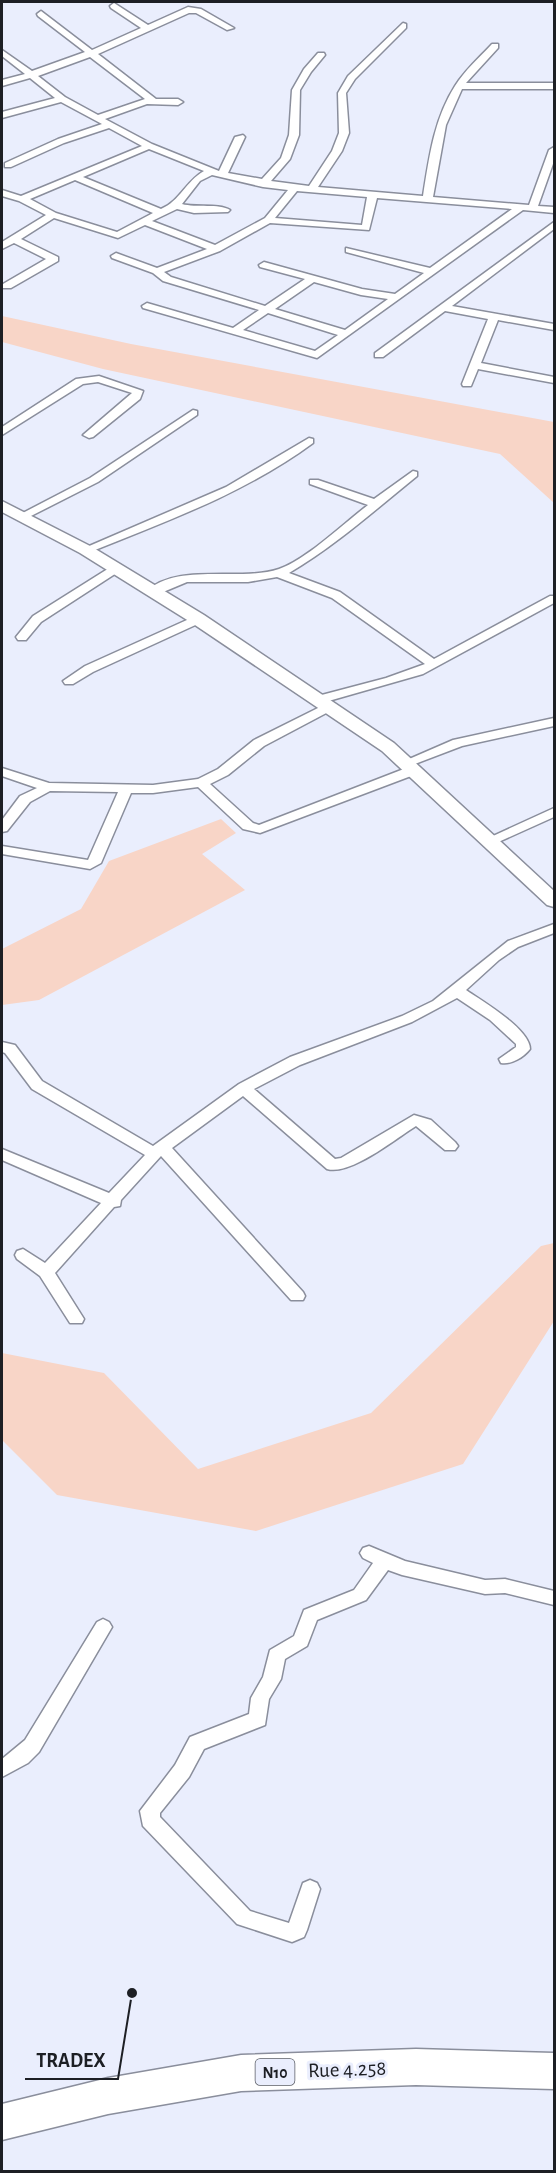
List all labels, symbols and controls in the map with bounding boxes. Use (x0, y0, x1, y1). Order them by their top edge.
callout: TRADEX (25, 2041, 118, 2079)
text: TRADEX (36, 2051, 106, 2071)
street label: Rue 4.258 (308, 2058, 387, 2081)
road number: N10 (256, 2059, 294, 2085)

